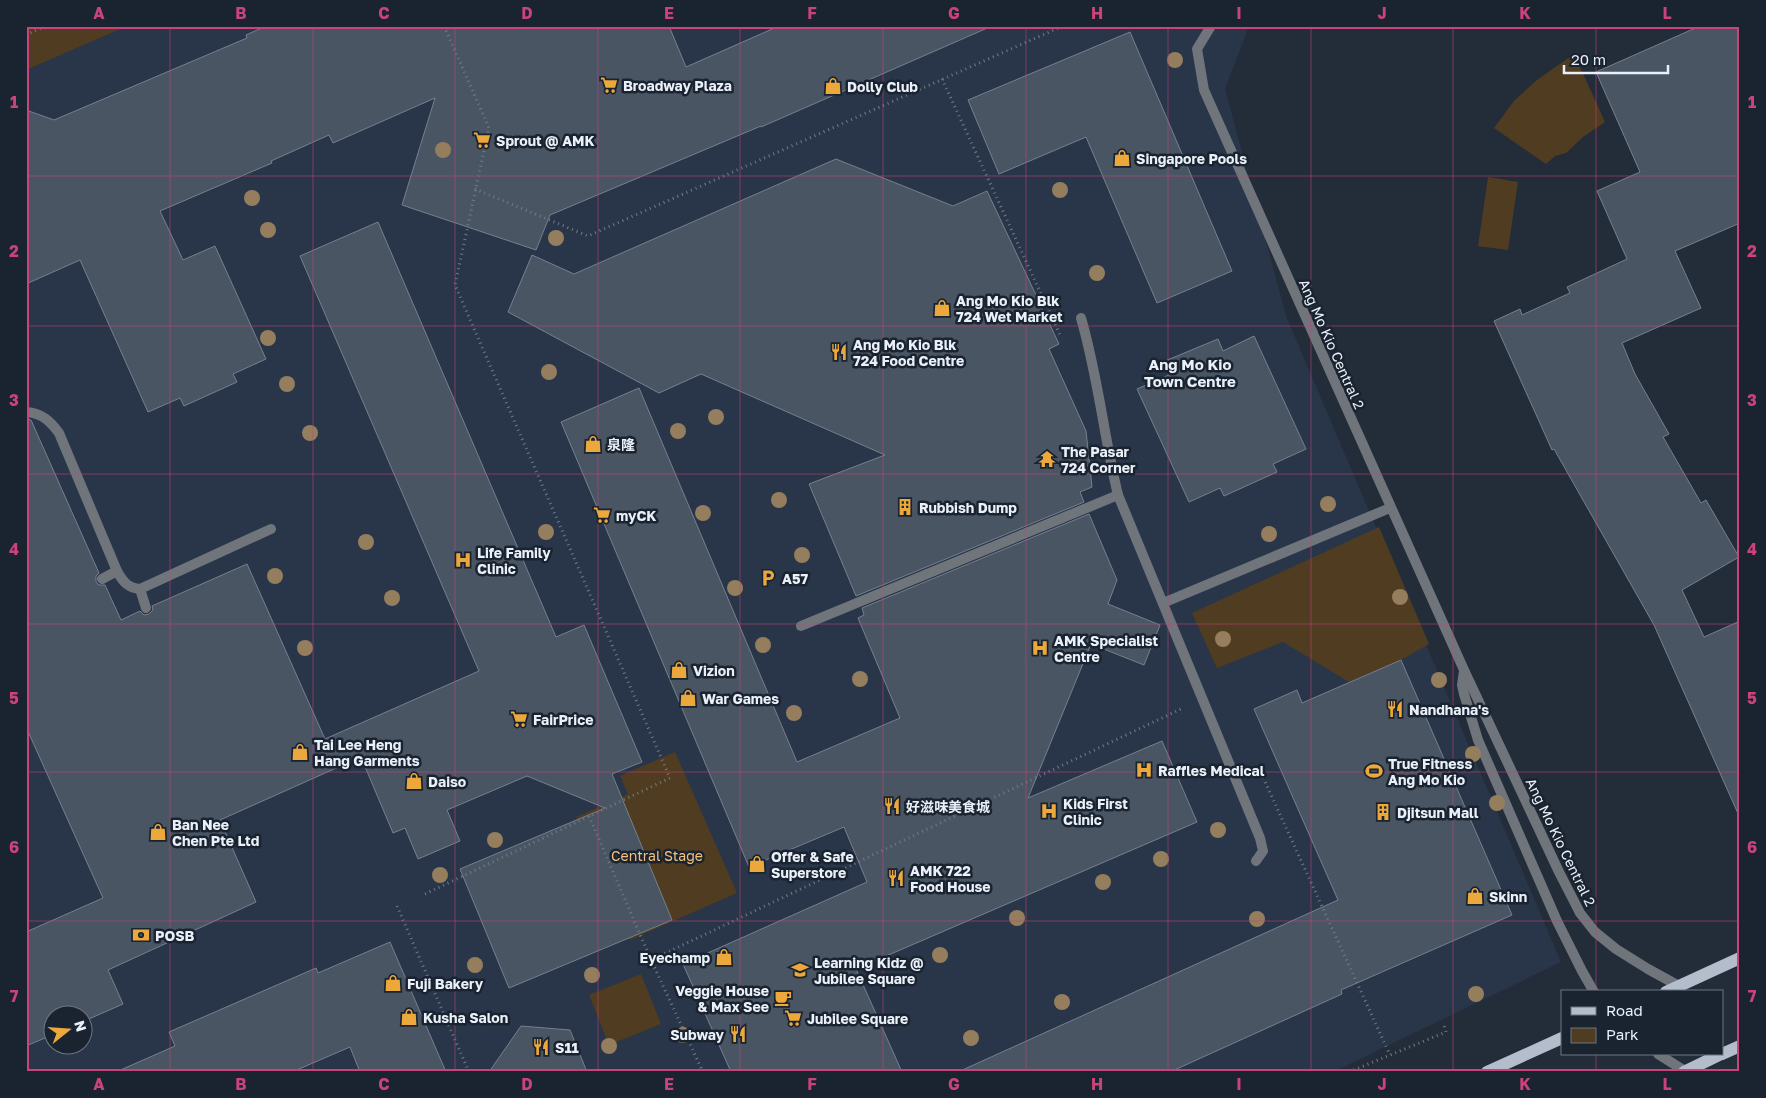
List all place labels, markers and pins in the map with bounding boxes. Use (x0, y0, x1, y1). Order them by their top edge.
supermarket icon: Broadway Plaza (599, 75, 619, 95)
shop icon: Dolly Club (823, 76, 843, 96)
place label: Broadway Plaza (623, 77, 732, 94)
place label: Dolly Club (847, 78, 918, 95)
supermarket icon: Sprout @ AMK (472, 130, 492, 150)
place label: Sprout @ AMK (496, 132, 595, 149)
shop icon: Singapore Pools (1112, 148, 1132, 168)
place label: Singapore Pools (1136, 150, 1247, 167)
place label: Ang Mo Kio Blk 724 Wet Market (956, 292, 1063, 325)
shop icon: Ang Mo Kio Blk 724 Wet Market (932, 298, 952, 318)
place label: Ang Mo Kio Blk 724 Food Centre (853, 336, 964, 369)
restaurant icon: Ang Mo Kio Blk 724 Food Centre (829, 342, 849, 362)
shop icon: 泉隆 (583, 434, 603, 454)
place label: 泉隆 (607, 436, 635, 453)
place label: The Pasar 724 Corner (1061, 443, 1136, 476)
temple icon: The Pasar 724 Corner (1037, 449, 1057, 469)
building icon: Rubbish Dump (895, 497, 915, 517)
place label: Rubbish Dump (919, 499, 1017, 516)
supermarket icon: myCK (592, 505, 612, 525)
place label: myCK (616, 507, 657, 524)
place label: Life Family Clinic (477, 544, 551, 577)
hospital icon: Life Family Clinic (453, 550, 473, 570)
parking icon: A57 (758, 568, 778, 588)
place label: A57 (782, 570, 808, 587)
place label: AMK Specialist Centre (1054, 632, 1159, 665)
hospital icon: AMK Specialist Centre (1030, 638, 1050, 658)
shop icon: Vizion (669, 660, 689, 680)
place label: Vizion (693, 662, 735, 679)
shop icon: War Games (678, 688, 698, 708)
place label: War Games (702, 690, 779, 707)
restaurant icon: Nandhana's (1385, 699, 1405, 719)
place label: Nandhana's (1409, 701, 1489, 718)
supermarket icon: FairPrice (509, 709, 529, 729)
place label: FairPrice (533, 711, 593, 728)
place label: Tai Lee Heng Hang Garments (314, 736, 420, 769)
shop icon: Tai Lee Heng Hang Garments (290, 742, 310, 762)
place label: True Fitness Ang Mo Kio (1388, 755, 1472, 788)
hospital icon: Raffles Medical (1134, 760, 1154, 780)
sports icon: True Fitness Ang Mo Kio (1364, 761, 1384, 781)
place label: Raffles Medical (1158, 762, 1265, 779)
shop icon: Daiso (404, 771, 424, 791)
place label: Daiso (428, 773, 466, 790)
place label: Kids First Clinic (1063, 795, 1128, 828)
restaurant icon: 好滋味美食城 (882, 796, 902, 816)
place label: 好滋味美食城 (906, 798, 990, 815)
hospital icon: Kids First Clinic (1039, 801, 1059, 821)
building icon: Djitsun Mall (1373, 802, 1393, 822)
place label: Djitsun Mall (1397, 804, 1479, 821)
place label: Ban Nee Chen Pte Ltd (172, 816, 259, 849)
shop icon: Ban Nee Chen Pte Ltd (148, 822, 168, 842)
place label: Offer & Safe Superstore (771, 848, 854, 881)
shop icon: Offer & Safe Superstore (747, 854, 767, 874)
place label: AMK 722 Food House (910, 862, 991, 895)
restaurant icon: AMK 722 Food House (886, 868, 906, 888)
shop icon: Skinn (1465, 886, 1485, 906)
place label: Skinn (1489, 888, 1527, 905)
bank icon: POSB (131, 925, 151, 945)
place label: POSB (155, 927, 195, 944)
shop icon: Eyechamp (714, 947, 734, 967)
place label: Eyechamp (640, 949, 710, 966)
place label: Learning Kidz @ Jubilee Square (814, 954, 924, 987)
school or university icon: Learning Kidz @ Jubilee Square (790, 960, 810, 980)
shop icon: Fuji Bakery (383, 973, 403, 993)
place label: Fuji Bakery (407, 975, 484, 992)
place label: Veggie House & Max See (675, 982, 769, 1015)
cafe icon: Veggie House & Max See (773, 988, 793, 1008)
shop icon: Kusha Salon (399, 1007, 419, 1027)
supermarket icon: Jubilee Square (783, 1008, 803, 1028)
place label: Kusha Salon (423, 1009, 508, 1026)
place label: Jubilee Square (807, 1010, 908, 1027)
restaurant icon: Subway (728, 1024, 748, 1044)
place label: Subway (670, 1026, 725, 1043)
restaurant icon: S11 (531, 1037, 551, 1057)
place label: S11 (555, 1039, 579, 1056)

